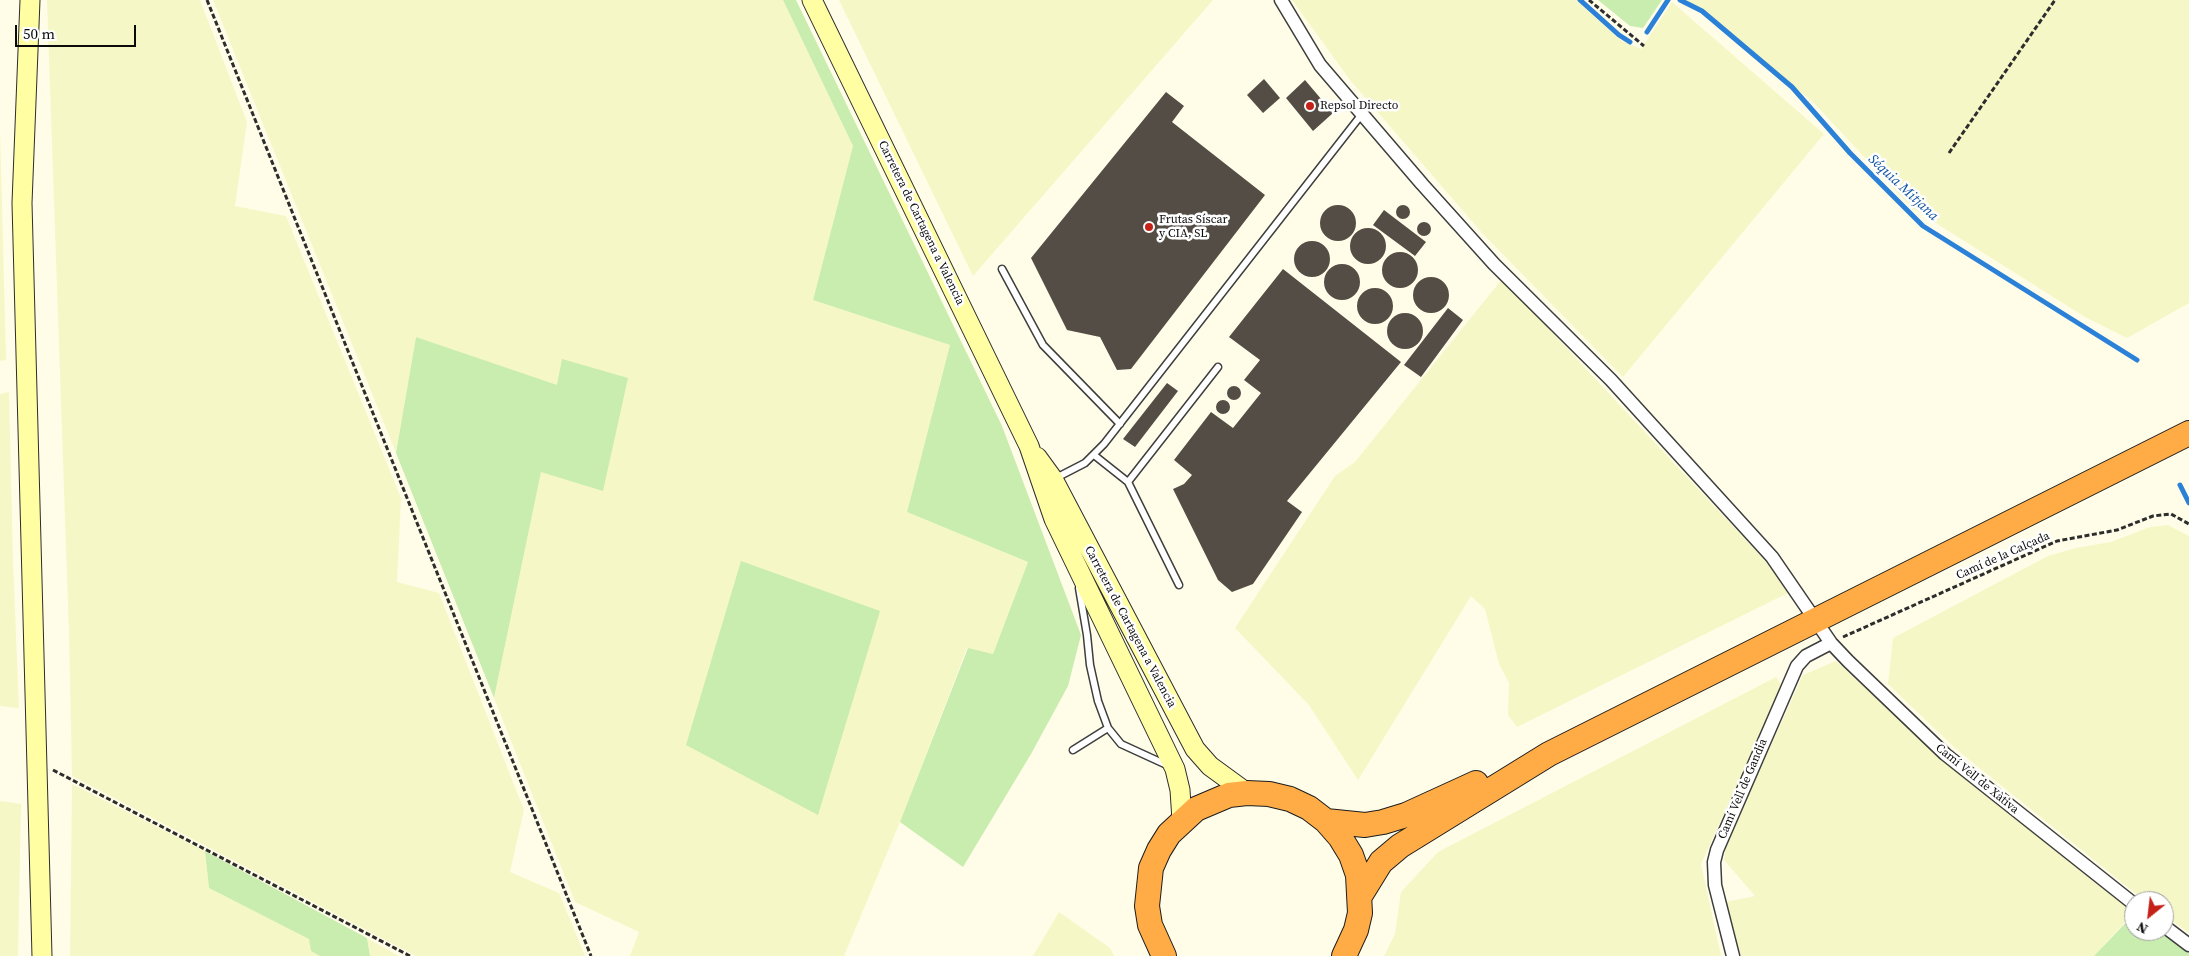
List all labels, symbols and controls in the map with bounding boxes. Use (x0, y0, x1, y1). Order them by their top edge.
scale bar (18, 15, 139, 47)
text: 50 m (23, 23, 55, 44)
place label: Repsol Directo (1320, 99, 1398, 113)
marker: Repsol Directo (1304, 100, 1316, 112)
street label: Carretera de Cartagena a Valencia (875, 138, 967, 308)
water label: Séquia Mitjana (1864, 151, 1942, 225)
place label: Frutas Síscar y CIA, SL (1159, 213, 1228, 241)
marker: Frutas Síscar y CIA, SL (1143, 221, 1155, 233)
street label: Camí de la Calçada (1954, 529, 2052, 583)
street label: Carretera de Cartagena a Valencia (1081, 544, 1179, 710)
street label: Camí Vell de Gandia (1715, 737, 1771, 841)
street label: Camí Vell de Xàtiva (1932, 741, 2022, 817)
north arrow (2124, 891, 2174, 941)
text: N (2133, 917, 2152, 939)

